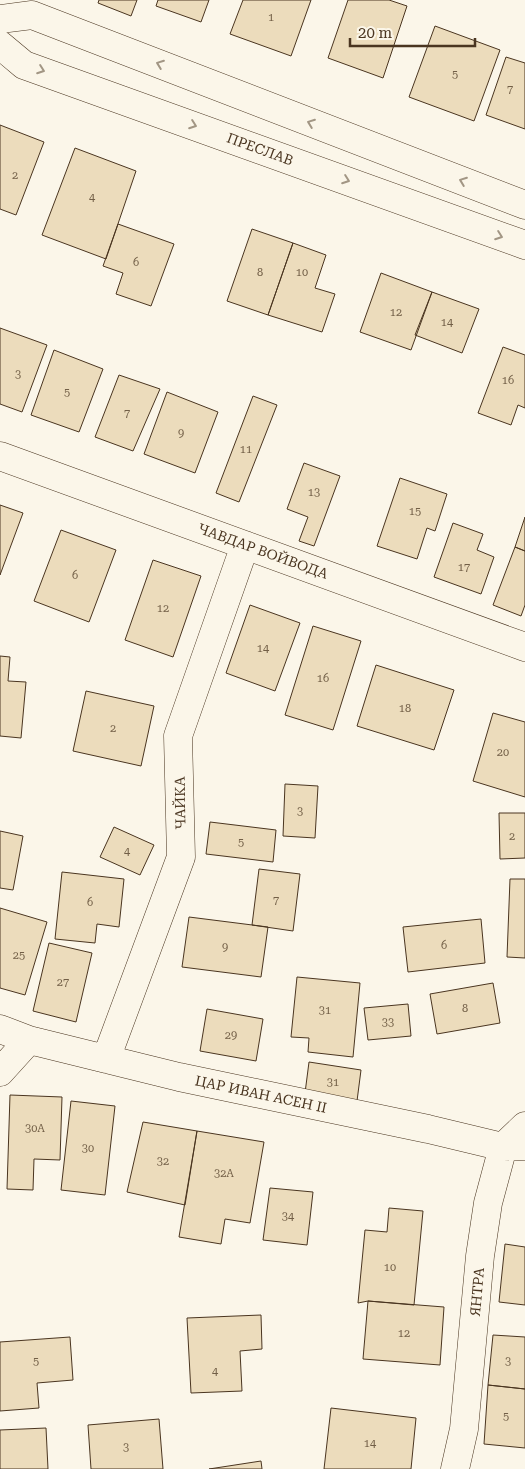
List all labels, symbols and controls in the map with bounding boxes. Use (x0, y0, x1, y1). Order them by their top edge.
house number: 1 (268, 11, 274, 24)
scale bar (350, 15, 475, 47)
text: 20 m (358, 24, 393, 42)
one-way arrow (156, 60, 165, 71)
one-way arrow (36, 64, 44, 74)
house number: 5 (452, 68, 458, 81)
house number: 7 (507, 83, 513, 96)
one-way arrow (308, 118, 316, 128)
one-way arrow (189, 119, 197, 129)
street label: ПРЕСЛАВ (225, 130, 295, 168)
house number: 2 (12, 169, 18, 182)
one-way arrow (342, 175, 350, 185)
one-way arrow (459, 177, 468, 187)
house number: 4 (89, 191, 96, 204)
one-way arrow (494, 230, 503, 240)
house number: 6 (133, 256, 139, 269)
house number: 8 (257, 266, 263, 279)
house number: 10 (296, 266, 308, 279)
house number: 12 (390, 306, 402, 319)
house number: 14 (441, 316, 454, 329)
house number: 3 (15, 368, 21, 381)
house number: 16 (502, 374, 514, 387)
house number: 5 (64, 386, 70, 399)
house number: 7 (124, 407, 130, 420)
house number: 9 (178, 427, 184, 440)
house number: 11 (240, 443, 252, 456)
house number: 13 (308, 486, 320, 499)
house number: 15 (409, 505, 421, 518)
street label: ЧАВДАР ВОЙВОДА (196, 520, 330, 582)
house number: 17 (458, 561, 470, 574)
house number: 6 (72, 569, 78, 582)
house number: 12 (157, 602, 169, 615)
house number: 14 (257, 642, 270, 655)
house number: 16 (317, 672, 329, 685)
house number: 18 (399, 702, 411, 715)
house number: 2 (110, 722, 116, 735)
house number: 20 (497, 746, 509, 759)
street label: ЧАЙКА (172, 776, 188, 830)
house number: 3 (297, 805, 303, 818)
house number: 2 (509, 830, 515, 843)
house number: 5 (238, 836, 244, 849)
house number: 4 (124, 845, 131, 858)
house number: 7 (273, 894, 279, 907)
house number: 6 (87, 896, 93, 909)
house number: 6 (441, 939, 447, 952)
house number: 9 (222, 941, 228, 954)
house number: 25 (13, 949, 25, 962)
house number: 27 (57, 976, 69, 989)
house number: 8 (462, 1002, 468, 1015)
house number: 31 (319, 1004, 331, 1017)
house number: 33 (382, 1016, 394, 1029)
house number: 29 (225, 1029, 237, 1042)
street label: ЦАР ИВАН АСЕН II (194, 1072, 328, 1116)
house number: 31 (327, 1076, 339, 1089)
house number: 30А (25, 1122, 45, 1135)
house number: 30 (82, 1142, 94, 1155)
house number: 32 (157, 1155, 169, 1168)
house number: 32А (214, 1167, 234, 1180)
house number: 34 (282, 1210, 295, 1223)
house number: 10 (384, 1261, 396, 1274)
street label: ЯНТРА (467, 1267, 487, 1317)
house number: 12 (398, 1327, 410, 1340)
house number: 5 (33, 1355, 39, 1368)
house number: 3 (505, 1355, 511, 1368)
house number: 4 (212, 1365, 219, 1378)
house number: 5 (503, 1410, 509, 1423)
house number: 14 (364, 1437, 377, 1450)
house number: 3 (123, 1441, 129, 1454)

